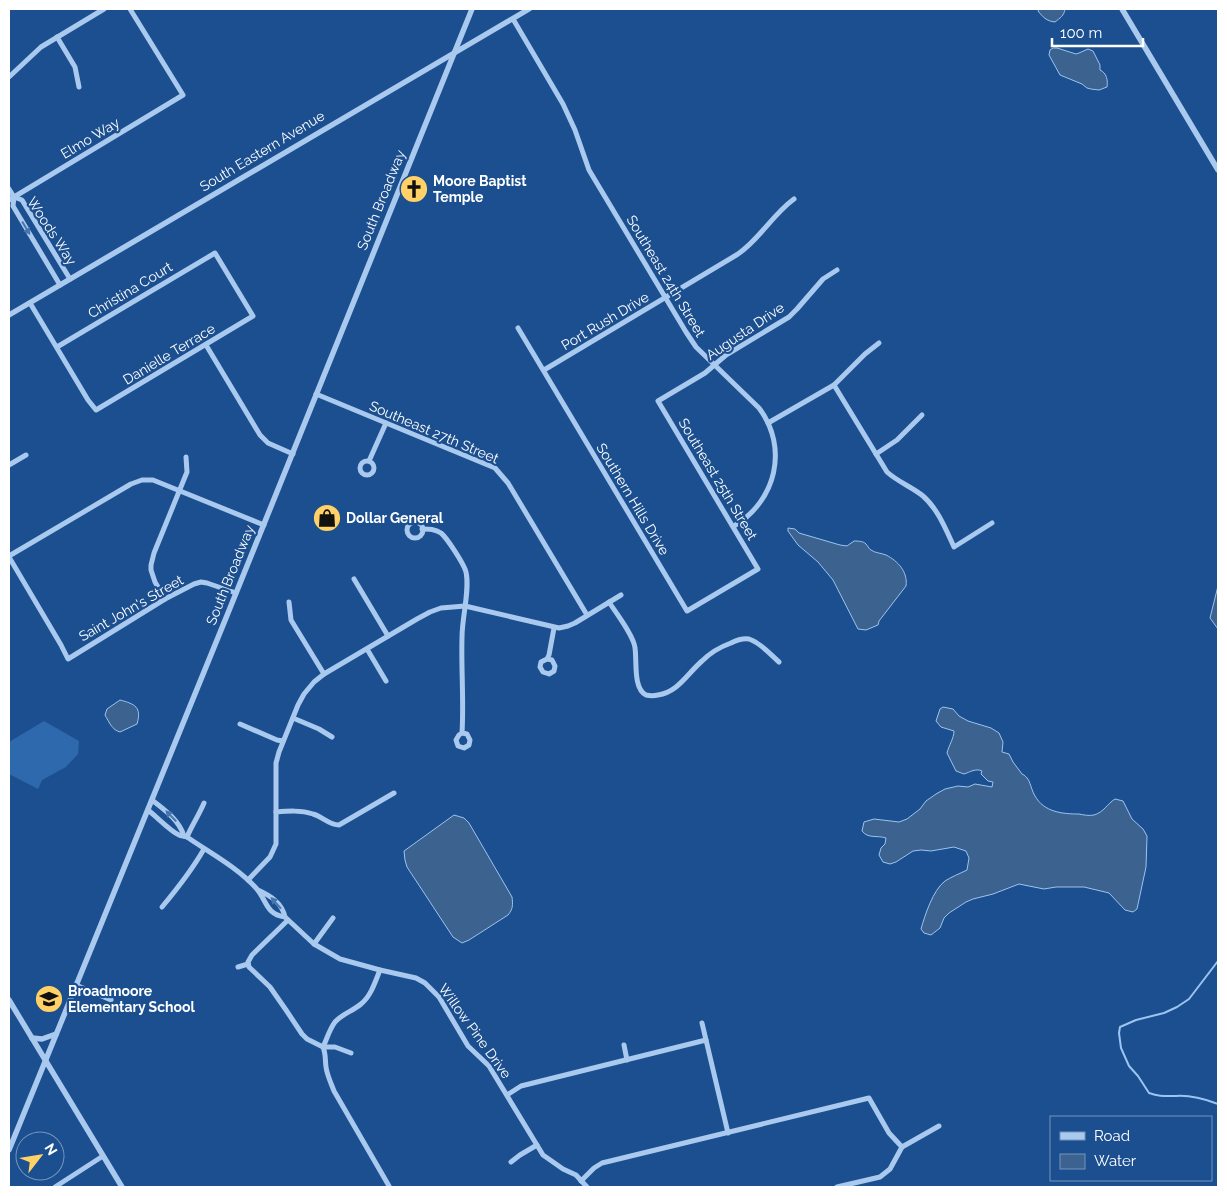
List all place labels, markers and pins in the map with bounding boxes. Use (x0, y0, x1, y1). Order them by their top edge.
place label: Moore Baptist Temple (433, 173, 527, 205)
church icon: Moore Baptist Temple (399, 174, 429, 204)
shop icon: Dollar General (312, 503, 342, 533)
place label: Dollar General (346, 510, 444, 526)
place label: Broadmoore Elementary School (68, 983, 196, 1015)
school or university icon: Broadmoore Elementary School (34, 984, 64, 1014)

